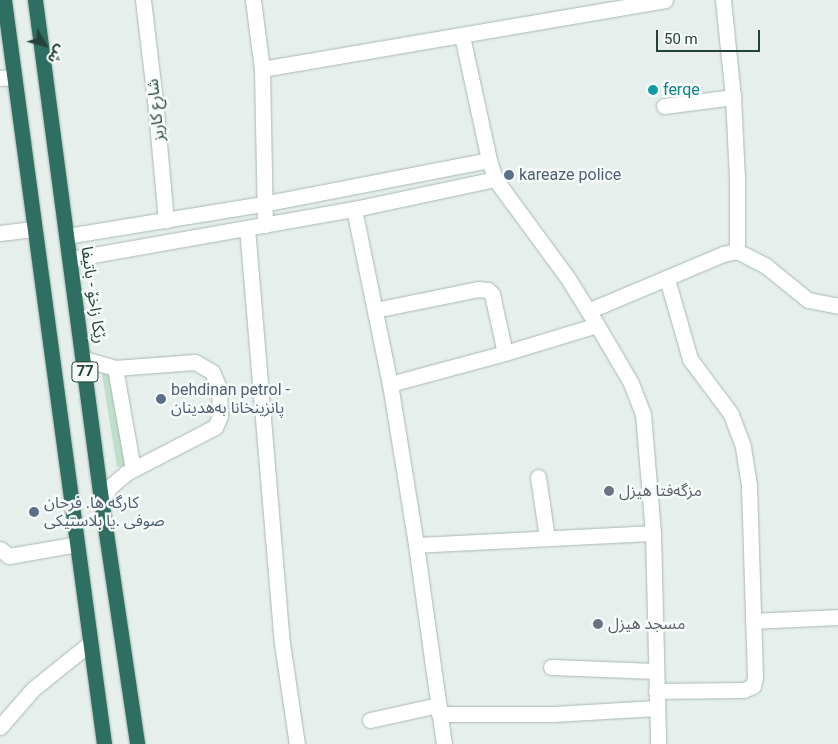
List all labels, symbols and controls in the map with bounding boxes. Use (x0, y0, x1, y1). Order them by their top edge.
north arrow (20, 20, 70, 70)
scale bar (658, 20, 762, 52)
text: 50 m (664, 30, 698, 48)
text: ش (45, 42, 69, 67)
street label: شارع كاريز (143, 78, 169, 142)
place label: ferqe (663, 80, 700, 100)
marker: ferqe (647, 84, 659, 96)
place label: kareaze police (519, 165, 621, 185)
marker: kareaze police (503, 169, 515, 181)
street label: رێکا زاخۆ - باتیفا (77, 245, 109, 345)
road number: 77 (71, 360, 99, 384)
place label: behdinan petrol - پانزینخانا بەهدینان (171, 380, 290, 418)
marker: behdinan petrol - پانزینخانا بەهدینان (155, 393, 167, 405)
place label: مزگەفتا هیزل (619, 481, 702, 501)
marker: مزگەفتا هیزل (603, 485, 615, 497)
place label: کارگه ها. فرحان صوفی .یا بلاستیکی (44, 493, 165, 531)
marker: کارگه ها. فرحان صوفی .یا بلاستیکی (28, 506, 40, 518)
place label: مسجد هيزل (608, 614, 685, 634)
marker: مسجد هيزل (592, 618, 604, 630)

